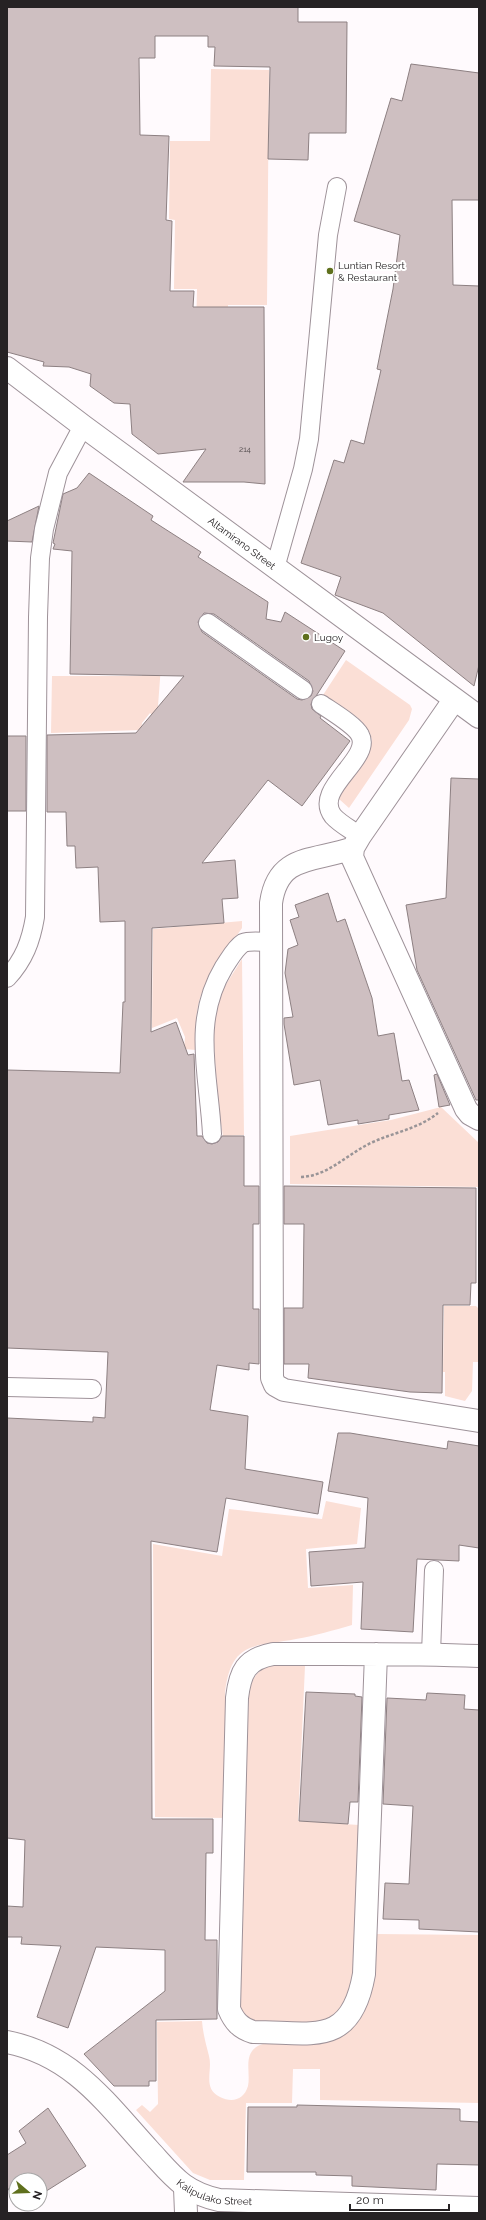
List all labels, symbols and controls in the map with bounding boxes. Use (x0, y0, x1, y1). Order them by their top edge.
place label: Luntian Resort & Restaurant (338, 260, 405, 283)
marker: Luntian Resort & Restaurant (325, 266, 335, 276)
house number: 214 (239, 444, 252, 454)
street label: Altamirano Street (206, 515, 278, 572)
marker: Lugoy (301, 632, 311, 642)
place label: Lugoy (314, 632, 344, 643)
north arrow (8, 2172, 48, 2212)
street label: Kalipulako Street (175, 2177, 253, 2207)
scale bar (350, 2186, 449, 2212)
text: N (29, 2189, 44, 2201)
text: 20 m (356, 2193, 384, 2207)

